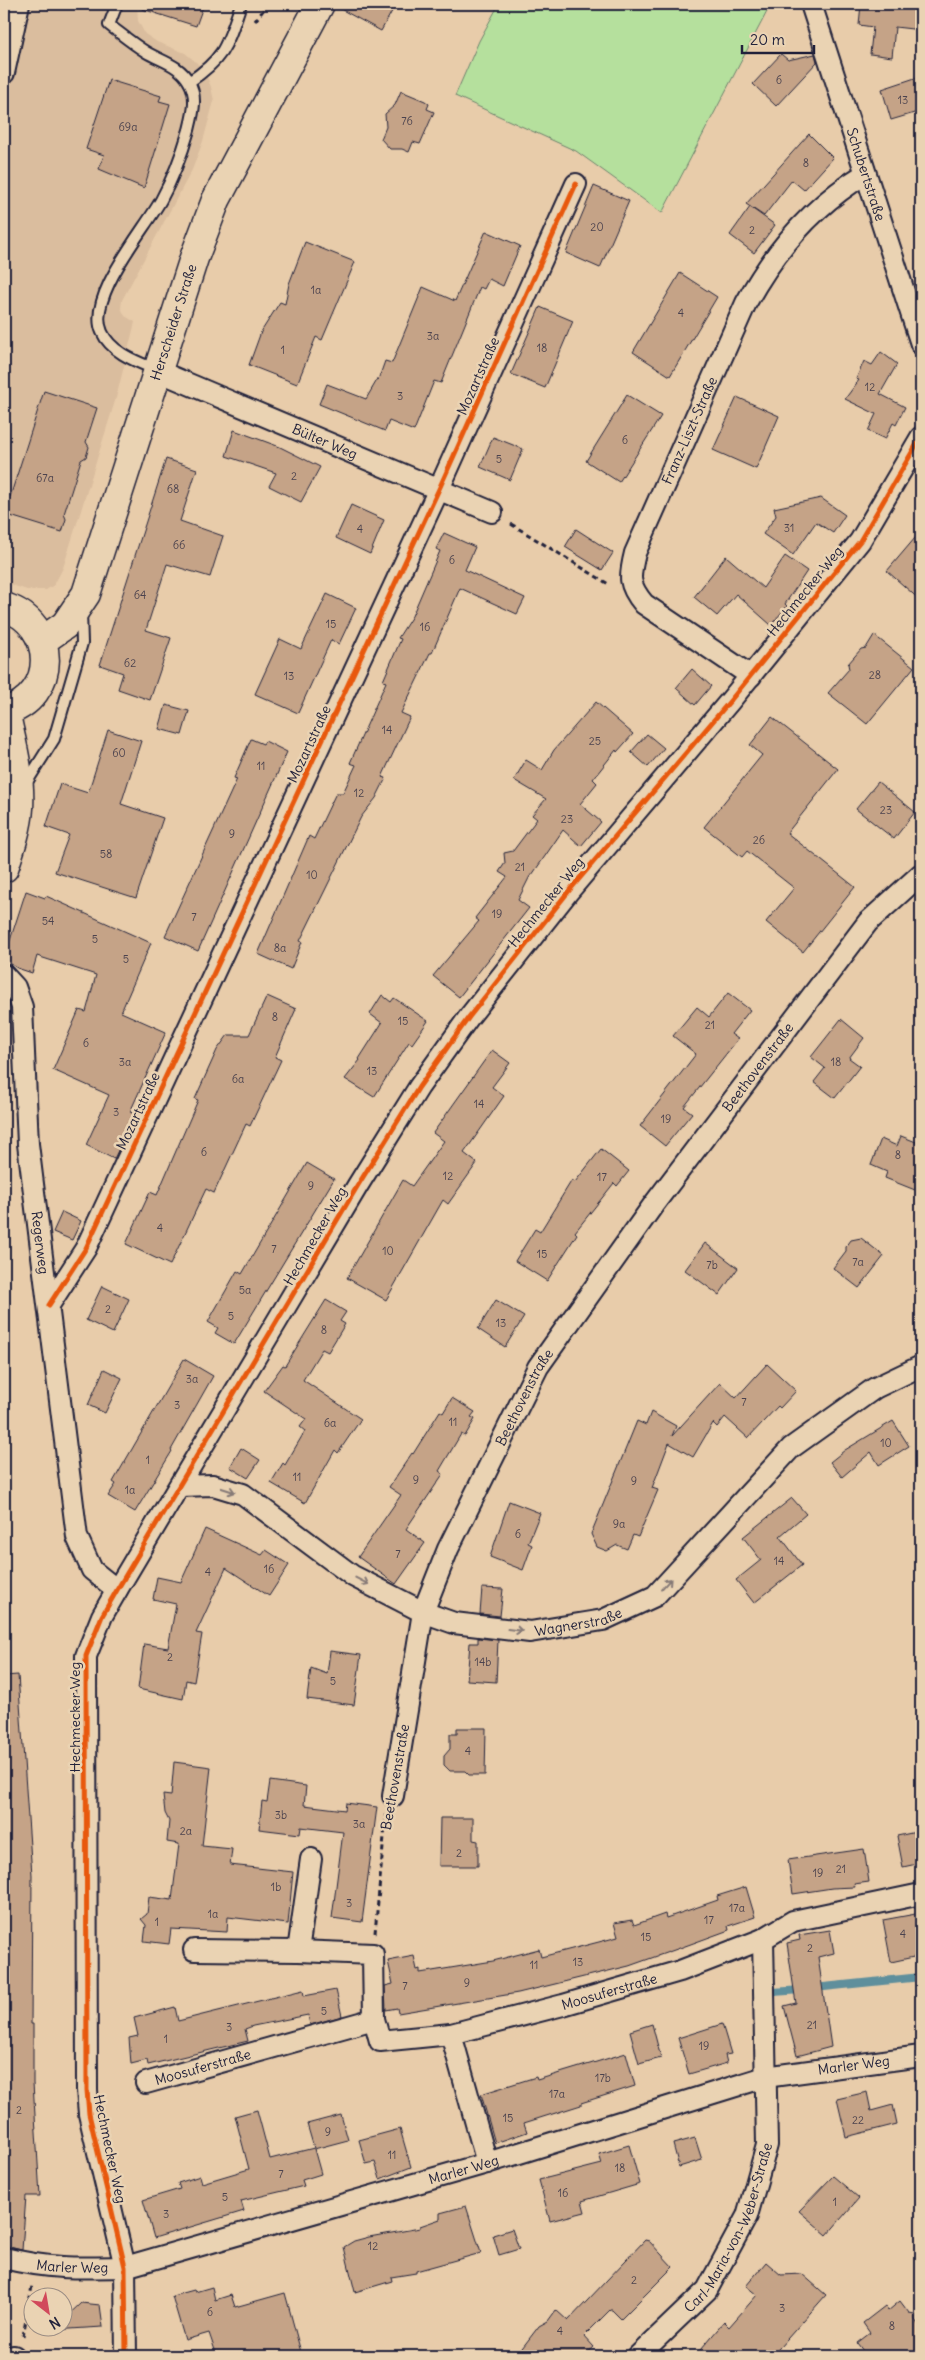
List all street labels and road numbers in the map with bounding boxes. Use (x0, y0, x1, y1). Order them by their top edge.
street label: Schubertstraße (843, 126, 890, 223)
street label: Herscheider Straße (146, 262, 201, 383)
street label: Mozartstraße (453, 334, 503, 418)
street label: Franz-Liszt-Straße (658, 374, 721, 487)
street label: Bülter Weg (289, 420, 360, 463)
street label: Hechmecker Weg (763, 542, 847, 640)
street label: Mozartstraße (283, 702, 335, 786)
street label: Hechmecker Weg (504, 853, 588, 951)
street label: Beethovenstraße (718, 1019, 797, 1115)
street label: Mozartstraße (112, 1069, 164, 1153)
street label: Hechmecker Weg (279, 1184, 351, 1288)
street label: Regerweg (27, 1210, 53, 1275)
street label: Beethovenstraße (491, 1345, 557, 1449)
street label: Wagnerstraße (533, 1603, 625, 1640)
street label: Hechmecker Weg (66, 1662, 84, 1772)
street label: Beethovenstraße (377, 1723, 413, 1831)
street label: Moosuferstraße (559, 1969, 659, 2014)
street label: Moosuferstraße (153, 2045, 253, 2089)
street label: Marler Weg (817, 2051, 891, 2079)
street label: Hechmecker Weg (90, 2093, 130, 2205)
street label: Carl-Maria-von-Weber-Straße (680, 2141, 776, 2316)
street label: Marler Weg (426, 2151, 501, 2188)
street label: Marler Weg (35, 2256, 108, 2277)

